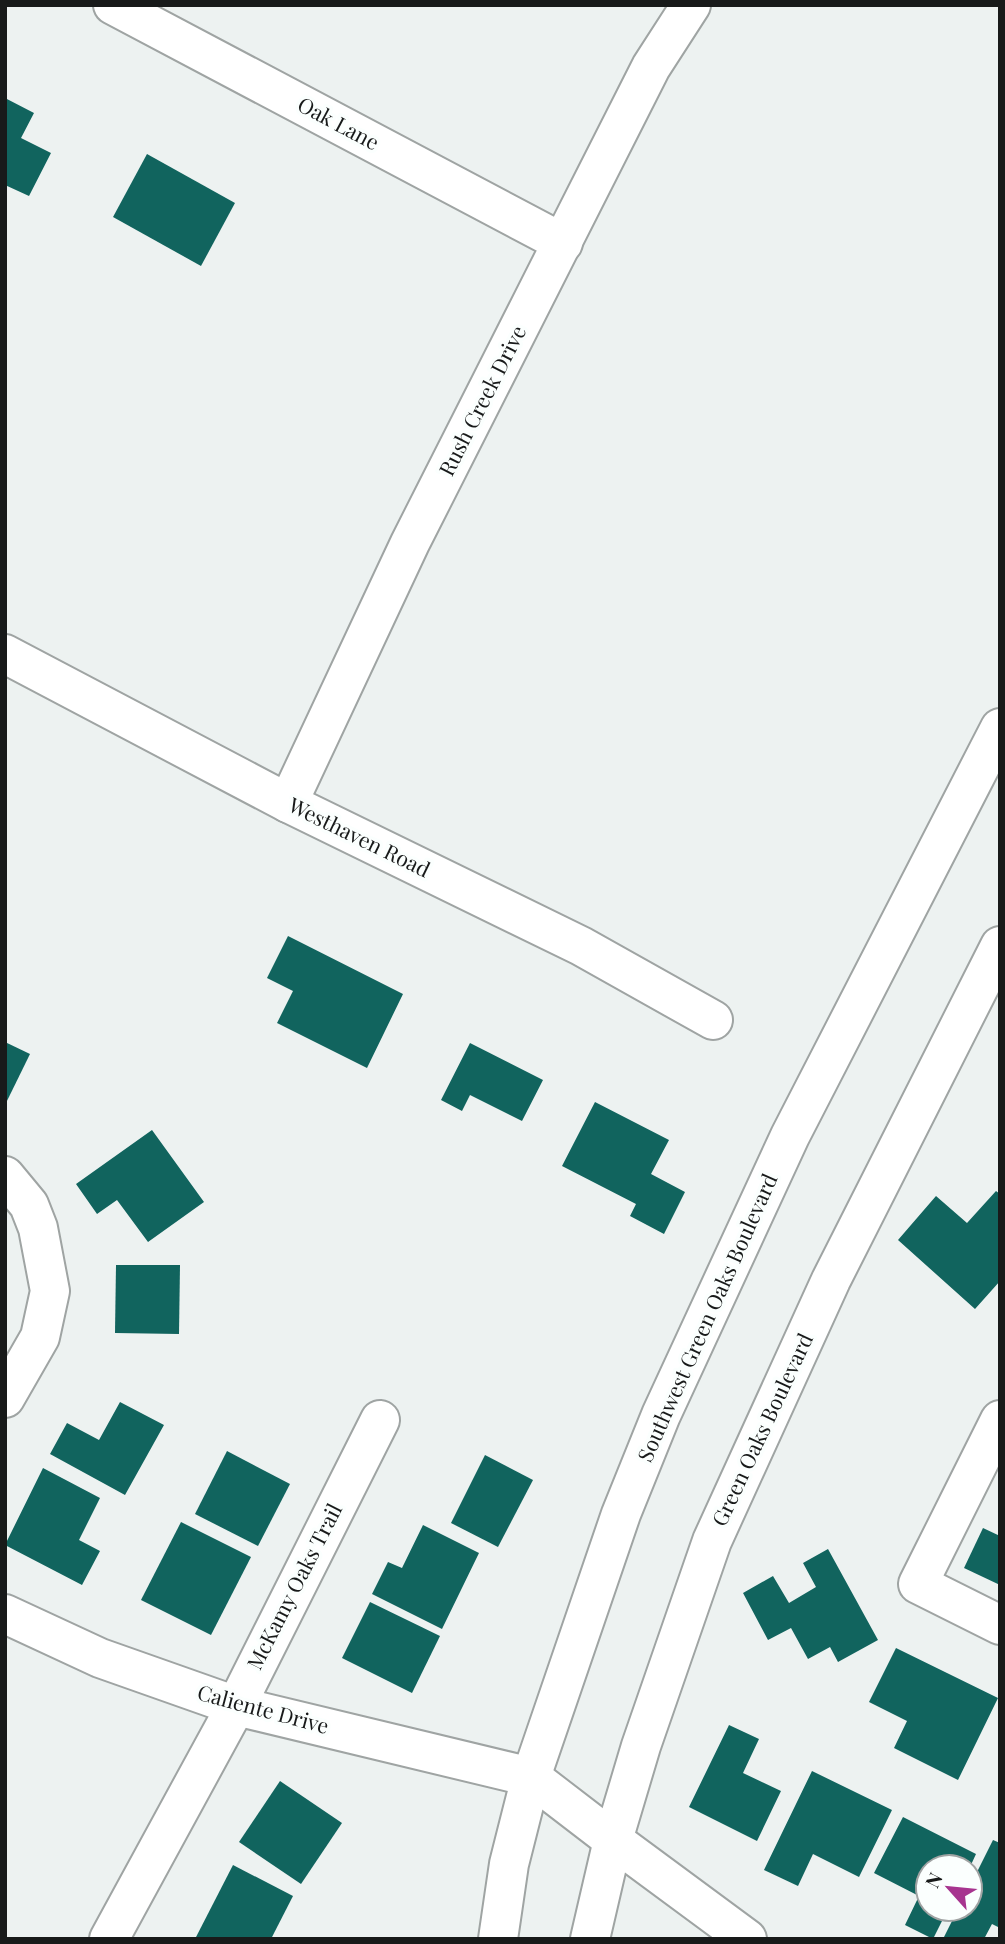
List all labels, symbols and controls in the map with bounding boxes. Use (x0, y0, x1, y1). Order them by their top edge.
street label: Oak Lane (293, 89, 385, 155)
street label: Rush Creek Drive (431, 320, 531, 480)
street label: Westhaven Road (284, 789, 435, 883)
street label: Southwest Green Oaks Boulevard (633, 1170, 783, 1466)
street label: Green Oaks Boulevard (707, 1330, 819, 1530)
street label: McKamy Oaks Trail (239, 1498, 347, 1674)
street label: Caliente Drive (195, 1677, 332, 1739)
north arrow (914, 1853, 984, 1923)
text: N (918, 1868, 948, 1892)

